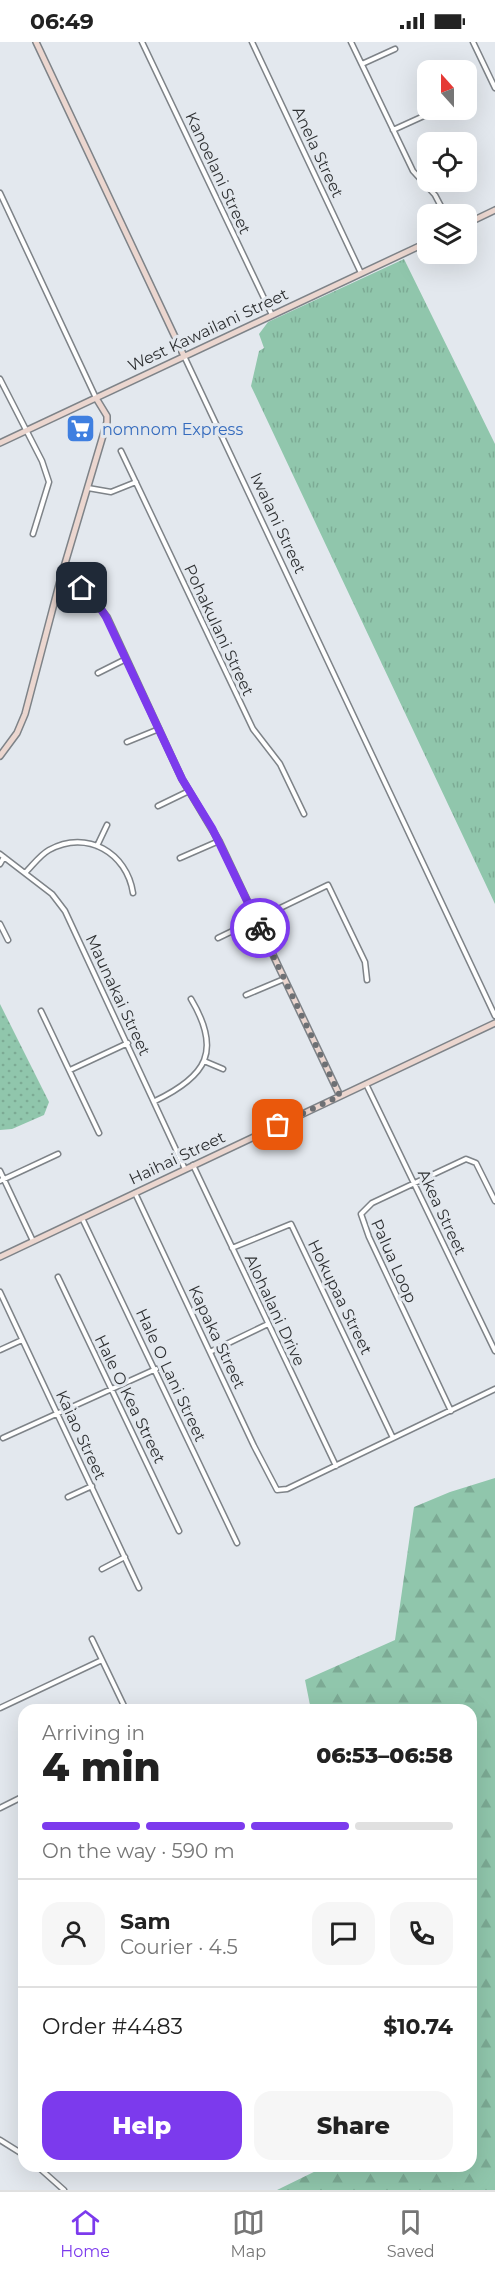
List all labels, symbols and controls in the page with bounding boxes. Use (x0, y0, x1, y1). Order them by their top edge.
text: 06:49 (30, 8, 94, 35)
north arrow (417, 60, 477, 120)
map controls (417, 60, 477, 264)
street label: Anela Street (289, 103, 348, 201)
street label: Kanoelani Street (181, 109, 255, 238)
button: locate (417, 132, 477, 192)
button: layers (417, 204, 477, 264)
street label: West Kawailani Street (125, 284, 292, 375)
supermarket icon: nomnom Express (65, 413, 97, 445)
place label: nomnom Express (102, 420, 243, 439)
street label: Iwalani Street (246, 469, 310, 577)
street label: Pohakulani Street (180, 561, 258, 699)
pin (56, 562, 107, 613)
icon: home (65, 571, 98, 604)
courier (230, 898, 290, 958)
icon: bike (244, 912, 277, 945)
street label: Maunakai Street (82, 931, 155, 1059)
pin (252, 1099, 303, 1150)
icon: bag (261, 1108, 294, 1141)
street label: Haihai Street (126, 1127, 229, 1189)
street label: Akea Street (414, 1166, 470, 1258)
street label: Palua Loop (367, 1216, 421, 1306)
street label: Hokupaa Street (304, 1236, 376, 1358)
street label: Alohalani Drive (241, 1251, 309, 1369)
street label: Kapaka Street (185, 1282, 250, 1392)
street label: Hale O Lani Street (132, 1305, 210, 1445)
street label: Hale O Kea Street (91, 1332, 170, 1467)
street label: Kaiao Street (52, 1387, 110, 1483)
text: Arriving in (42, 1721, 145, 1745)
text: 06:53–06:58 (316, 1742, 453, 1769)
text: 4 min (42, 1743, 161, 1791)
text: On the way · 590 m (42, 1839, 235, 1863)
button: person (42, 1902, 105, 1965)
button: chat (312, 1902, 375, 1965)
button: phone (390, 1902, 453, 1965)
text: Sam (120, 1908, 171, 1935)
text: Courier · 4.5 (120, 1935, 238, 1959)
text: Order #4483 (42, 2013, 183, 2040)
text: $10.74 (383, 2013, 453, 2040)
button: Help (42, 2091, 242, 2160)
button: Share (254, 2091, 453, 2160)
tab: Home (60, 2206, 110, 2261)
tab: Map (231, 2206, 266, 2261)
tab: Saved (387, 2206, 435, 2261)

